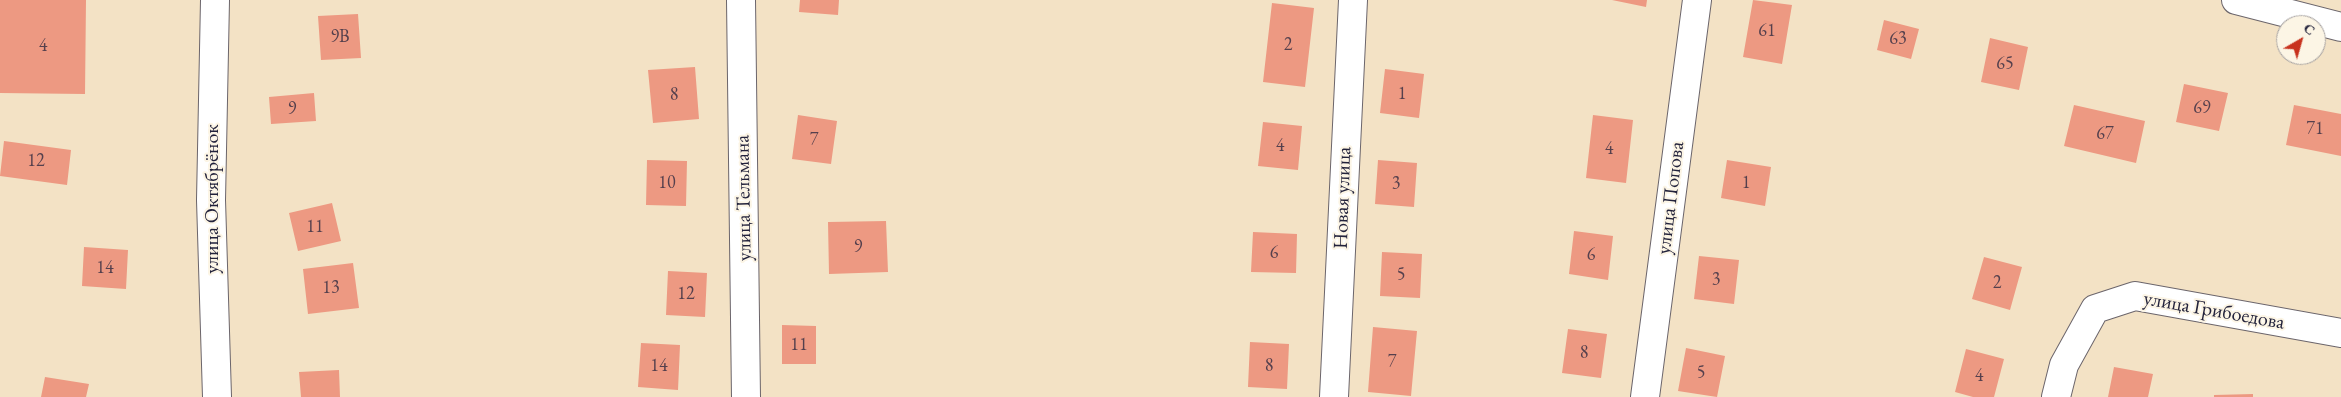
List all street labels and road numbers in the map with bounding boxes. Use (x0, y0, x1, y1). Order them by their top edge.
street label: улица Октябрёнок (201, 124, 225, 274)
street label: улица Тельмана (731, 135, 757, 261)
street label: улица Попова (1652, 140, 1690, 256)
street label: Новая улица (1329, 147, 1357, 249)
street label: улица Грибоедова (2142, 287, 2286, 335)

